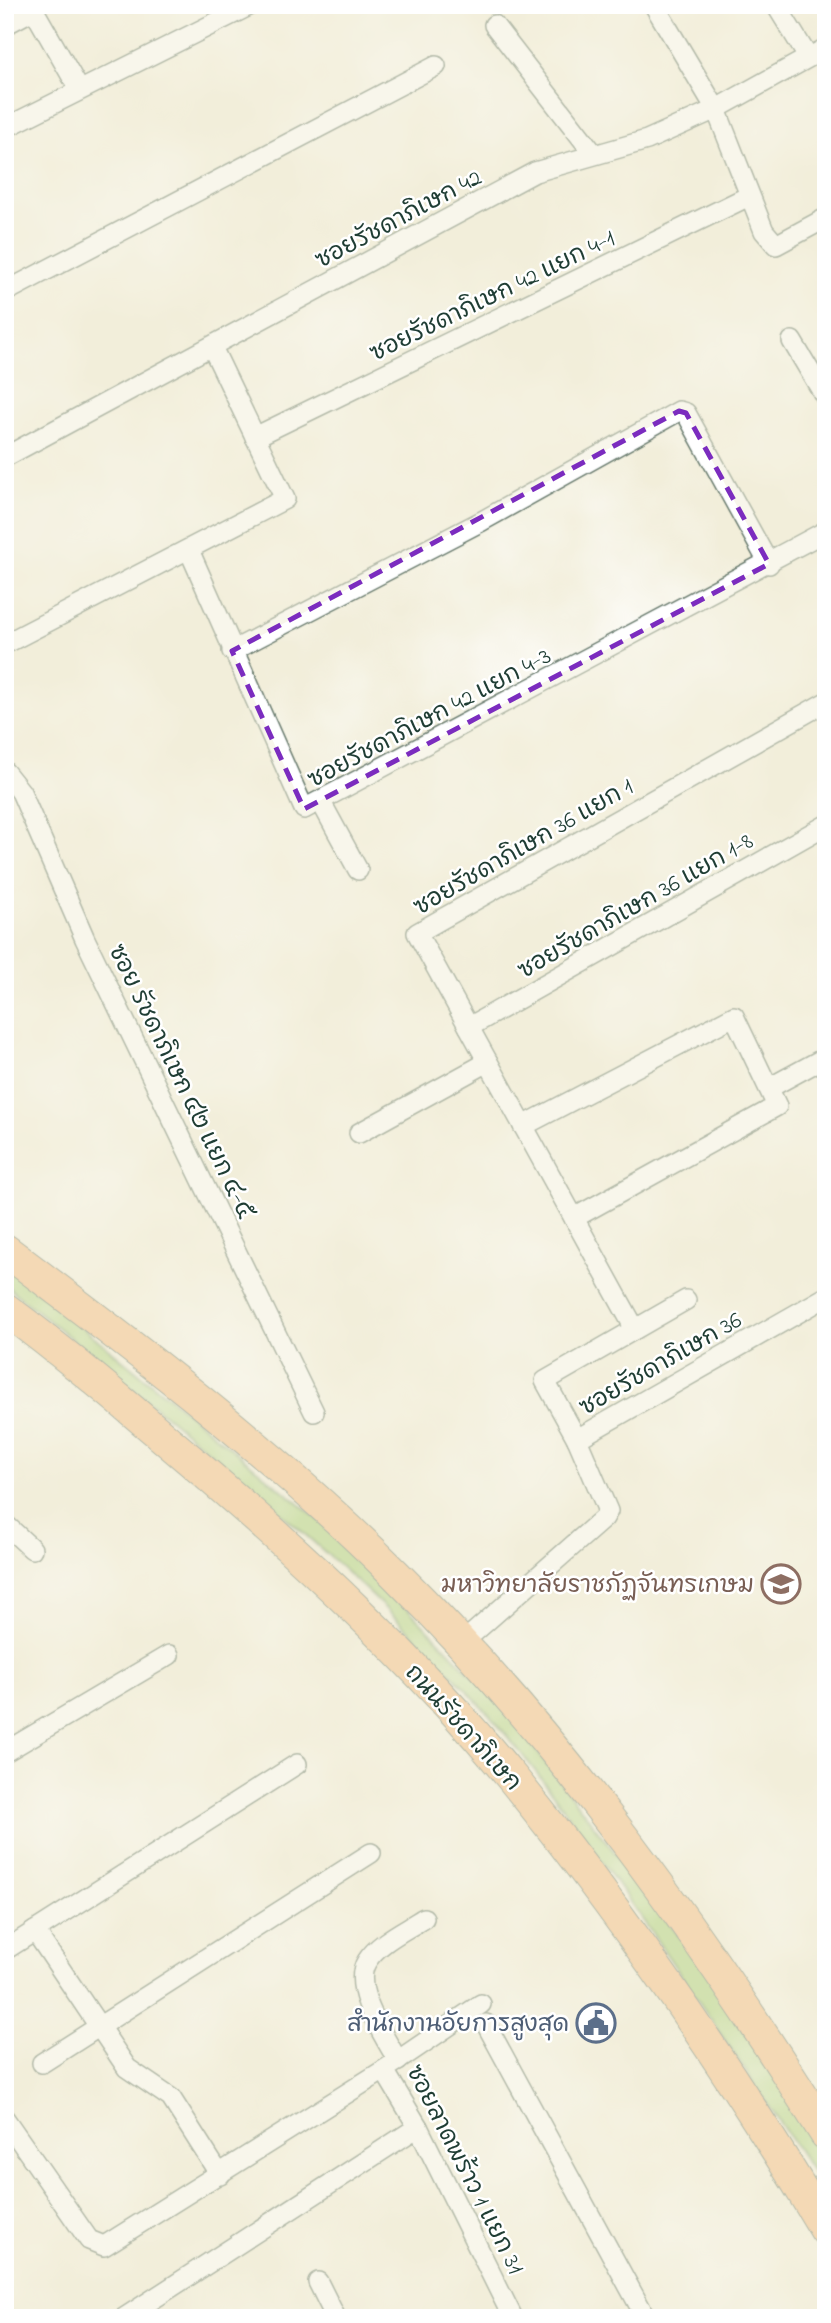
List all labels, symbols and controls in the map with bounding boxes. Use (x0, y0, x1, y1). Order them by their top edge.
street label: ซอยรัชดาภิเษก 42 (310, 162, 489, 279)
street label: ซอยรัชดาภิเษก 42 แยก 4-1 (365, 222, 622, 372)
street label: ซอยรัชดาภิเษก 42 แยก 4-3 (302, 640, 558, 798)
street label: ซอยรัชดาภิเษก 36 แยก 1 (408, 771, 641, 926)
street label: ซอยรัชดาภิเษก 36 แยก 1-8 (512, 825, 761, 989)
street label: ซอย รัชดาภิเษก ๔๒ แยก ๔-๕ (98, 939, 262, 1226)
street label: ซอยรัชดาภิเษก 36 (573, 1304, 749, 1426)
school or university icon: มหาวิทยาลัยราชภัฏจันทรเกษม (760, 1563, 802, 1605)
place label: มหาวิทยาลัยราชภัฏจันทรเกษม (441, 1569, 754, 1604)
street label: ถนนรัชดาภิเษก (395, 1657, 529, 1800)
public building icon: สำนักงานอัยการสูงสุด (575, 2002, 617, 2044)
place label: สำนักงานอัยการสูงสุด (347, 2007, 569, 2043)
street label: ซอยลาดพร้าว 1 แยก 31 (396, 2059, 532, 2281)

